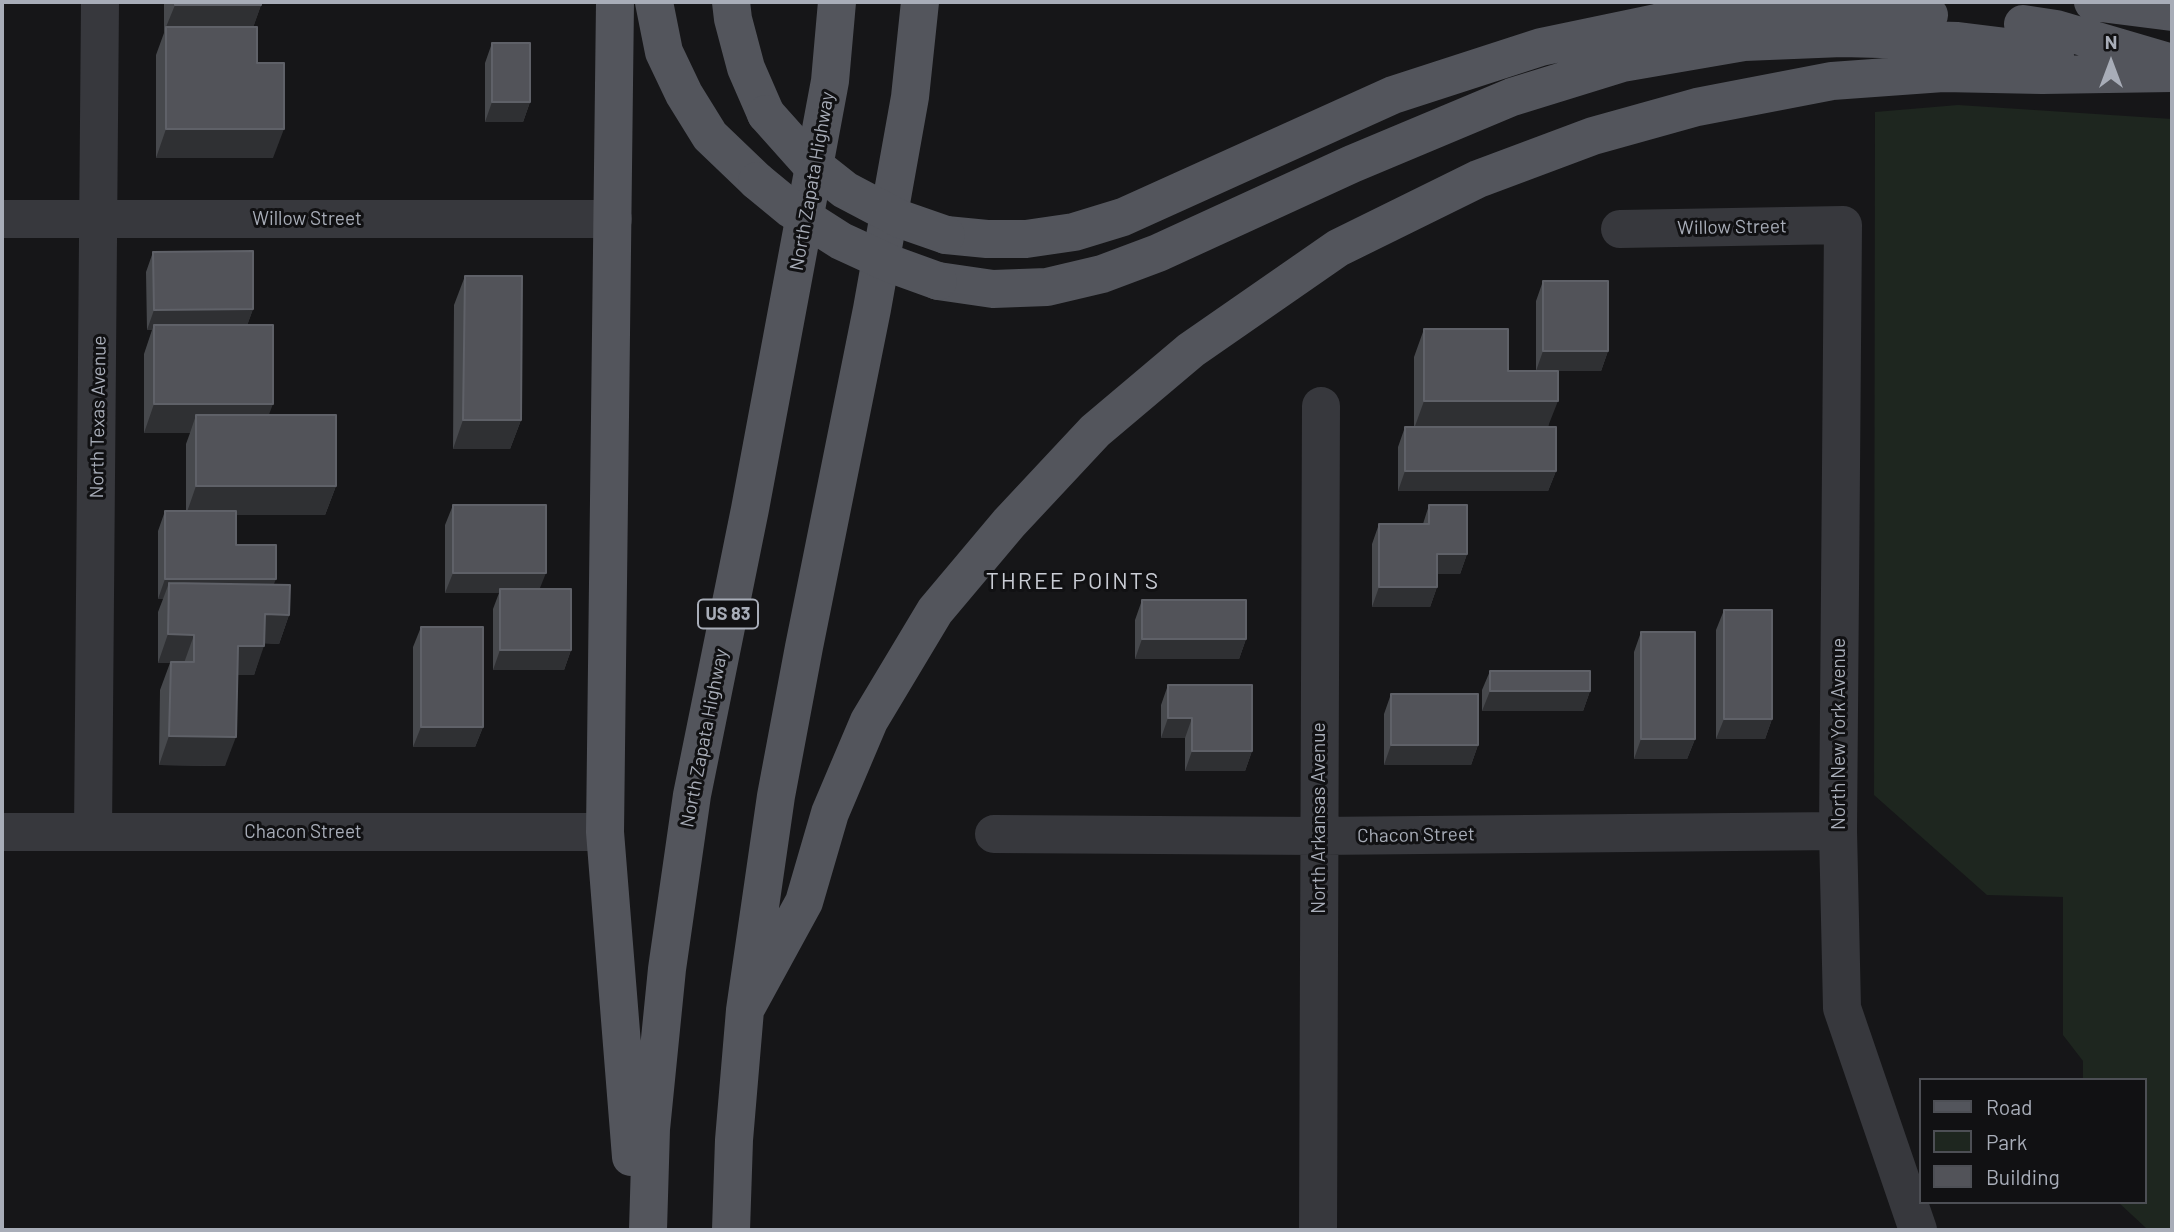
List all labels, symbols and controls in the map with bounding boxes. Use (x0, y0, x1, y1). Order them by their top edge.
north arrow (2076, 28, 2146, 98)
text: N (2105, 30, 2117, 53)
street label: North Zapata Highway (785, 90, 839, 272)
street label: Willow Street (252, 208, 362, 230)
street label: Willow Street (1677, 215, 1787, 239)
street label: North Texas Avenue (85, 335, 111, 499)
district label: THREE POINTS (987, 567, 1159, 595)
road number: US 83 (698, 600, 758, 628)
street label: North New York Avenue (1828, 638, 1850, 830)
street label: North Zapata Highway (676, 647, 732, 829)
street label: North Arkansas Avenue (1308, 722, 1330, 914)
street label: Chacon Street (244, 821, 362, 843)
street label: Chacon Street (1357, 823, 1475, 847)
legend (1918, 1078, 2146, 1204)
text: Road (1986, 1094, 2032, 1119)
text: Park (1986, 1129, 2027, 1154)
text: Building (1986, 1164, 2060, 1189)

